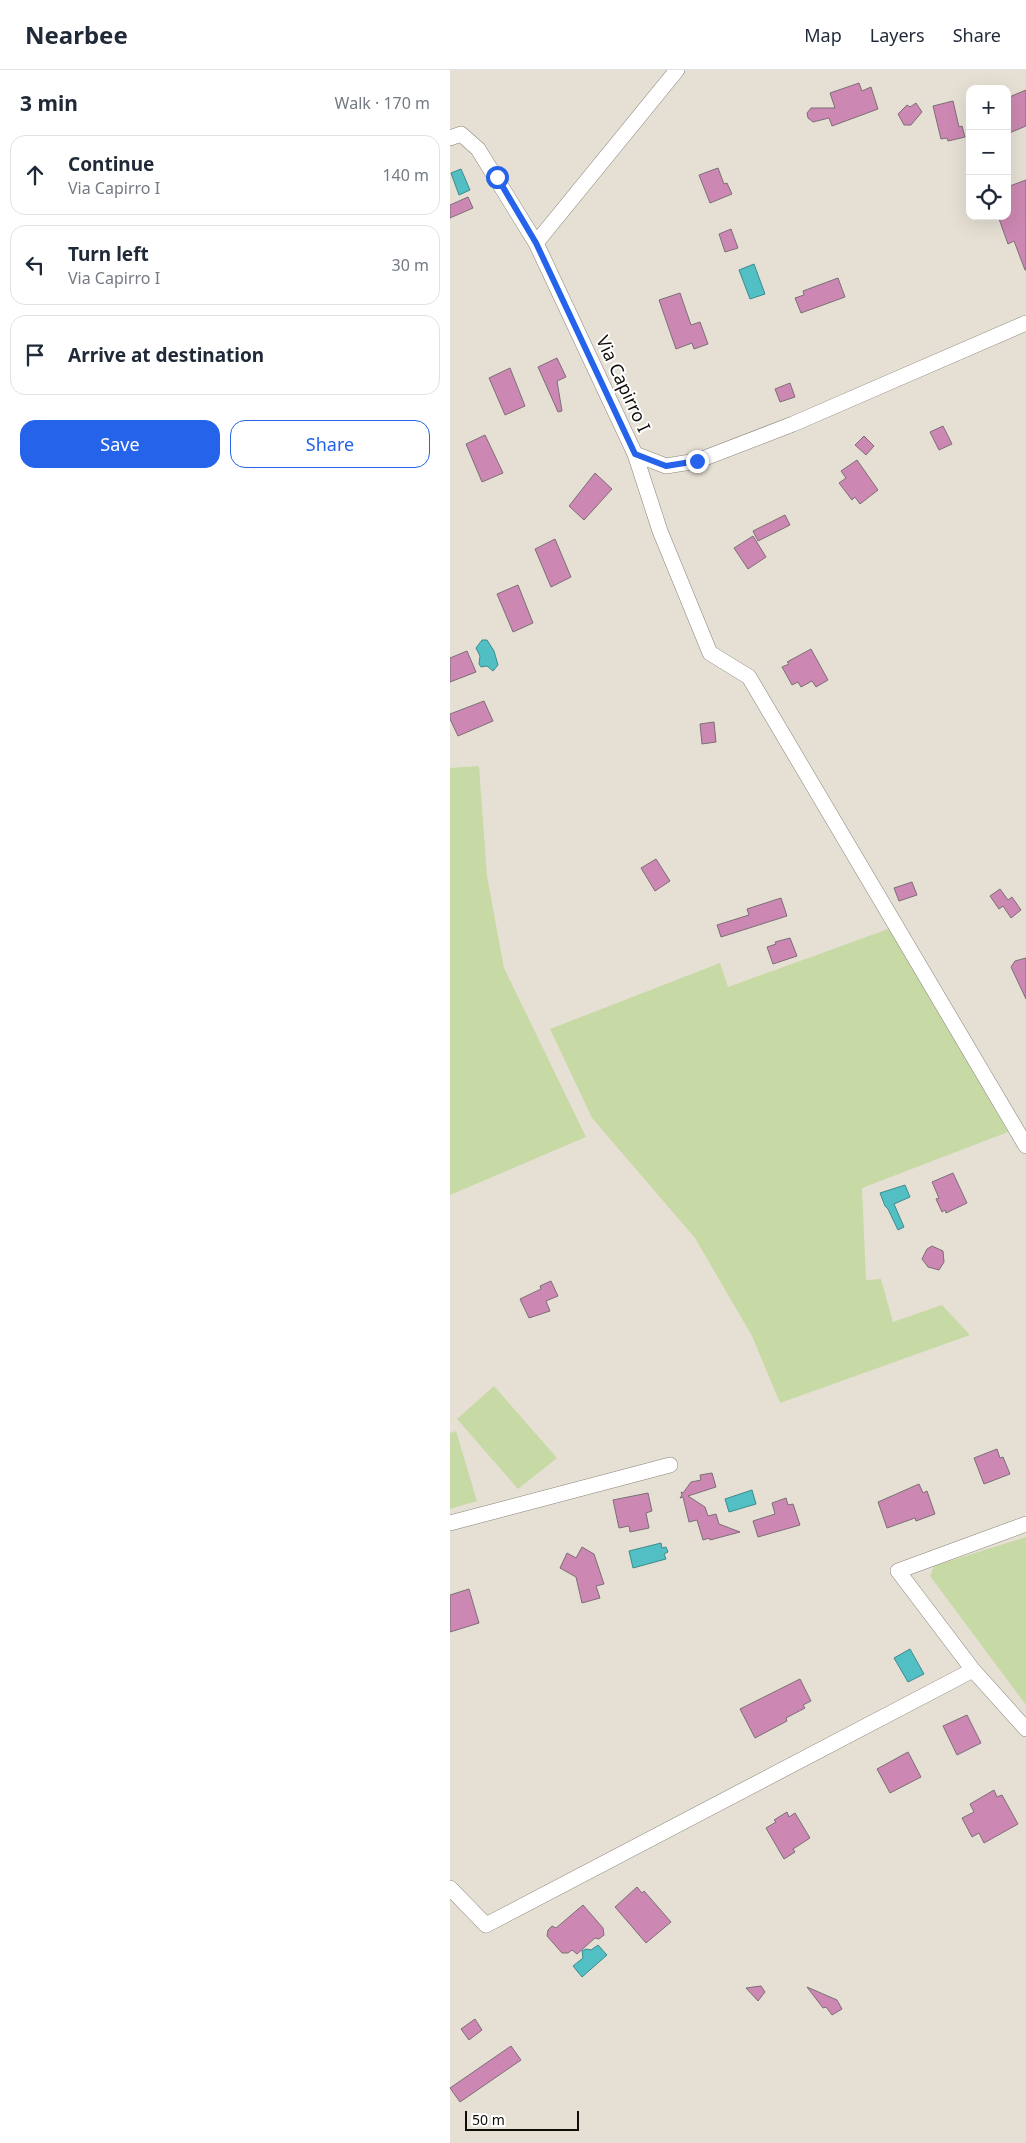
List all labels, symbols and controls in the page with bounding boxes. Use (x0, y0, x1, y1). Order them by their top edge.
text: Nearbee (25, 18, 128, 51)
text: Map (804, 23, 842, 47)
text: Layers (870, 23, 925, 47)
text: Share (953, 23, 1001, 47)
map controls (966, 85, 1011, 220)
button: + (966, 85, 1011, 130)
text: 3 min (20, 89, 78, 117)
text: Walk · 170 m (335, 92, 430, 114)
button: − (966, 130, 1011, 175)
text: Continue (68, 151, 154, 177)
icon: ahead (21, 161, 49, 189)
text: 140 m (382, 164, 429, 186)
route start (486, 166, 509, 189)
button: locate (966, 175, 1011, 220)
text: Via Capirro I (68, 177, 160, 199)
text: Turn left (68, 241, 149, 267)
icon: left (21, 251, 49, 279)
text: 30 m (392, 254, 429, 276)
text: Via Capirro I (68, 267, 160, 289)
street label: Via Capirro I (591, 332, 657, 436)
icon: arrive (21, 341, 49, 369)
text: Arrive at destination (68, 342, 264, 368)
button: Save (20, 420, 220, 468)
button: Share (230, 420, 430, 468)
route end (686, 450, 709, 473)
scale bar (465, 2108, 579, 2131)
text: 50 m (472, 2110, 505, 2129)

